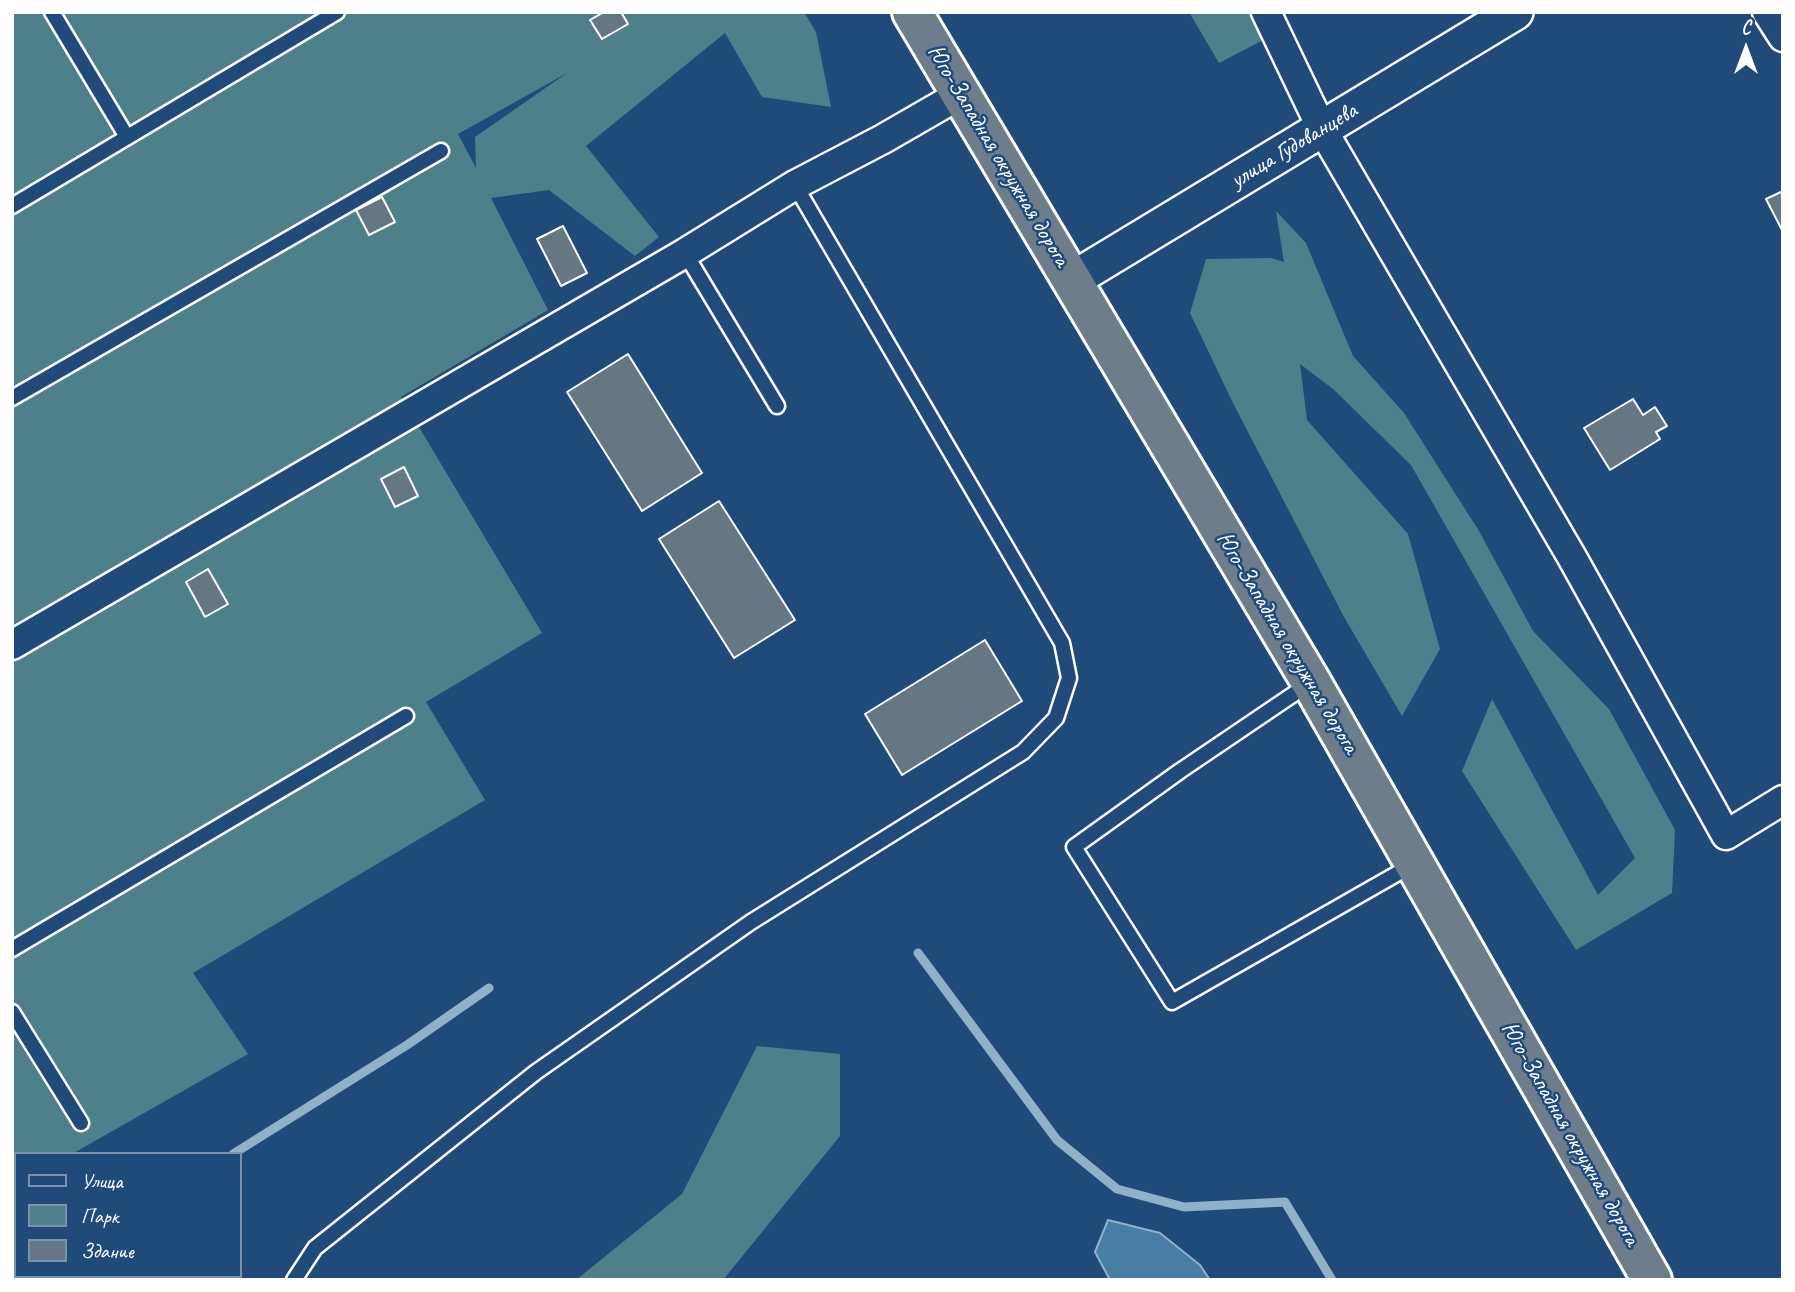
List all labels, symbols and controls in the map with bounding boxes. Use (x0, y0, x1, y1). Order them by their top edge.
north arrow (1711, 14, 1781, 84)
text: С (1741, 16, 1751, 40)
street label: Юго-Западная окружная дорога (920, 40, 1076, 272)
street label: улица Гудованцева (1225, 97, 1363, 195)
street label: Юго-Западная окружная дорога (1209, 527, 1365, 759)
street label: Юго-Западная окружная дорога (1494, 1017, 1646, 1251)
legend (14, 1152, 242, 1278)
text: Улица (81, 1168, 123, 1194)
text: Парк (81, 1203, 118, 1229)
text: Здание (81, 1238, 134, 1264)

